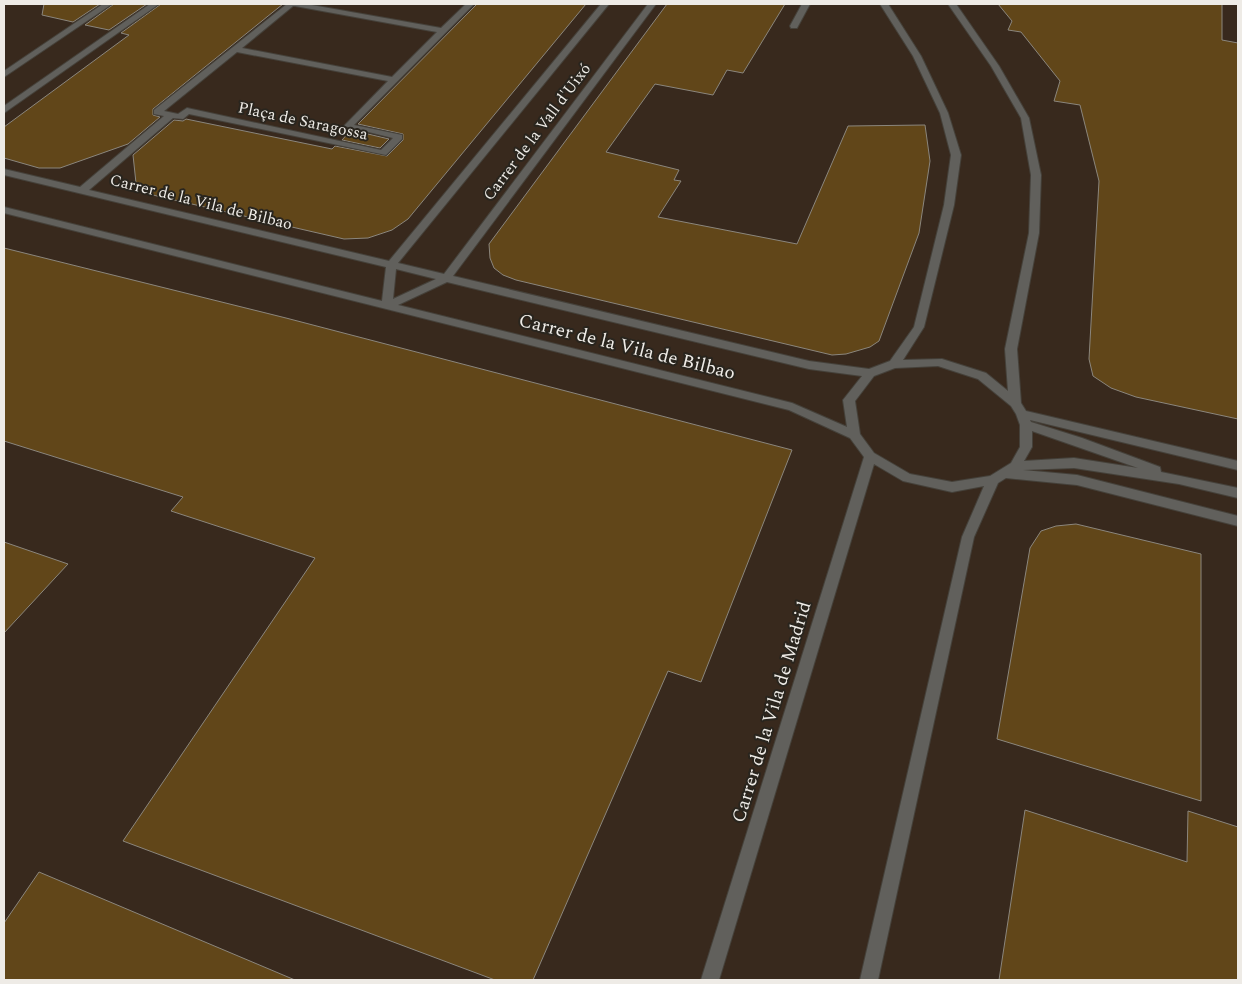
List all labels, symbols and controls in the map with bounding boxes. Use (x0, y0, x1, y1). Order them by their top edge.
street label: Carrer de la Vall d'Uixó (477, 58, 597, 206)
street label: Plaça de Saragossa (236, 95, 370, 147)
street label: Carrer de la Vila de Bilbao (107, 168, 295, 236)
street label: Carrer de la Vila de Bilbao (516, 306, 738, 388)
street label: Carrer de la Vila de Madrid (724, 598, 820, 826)

